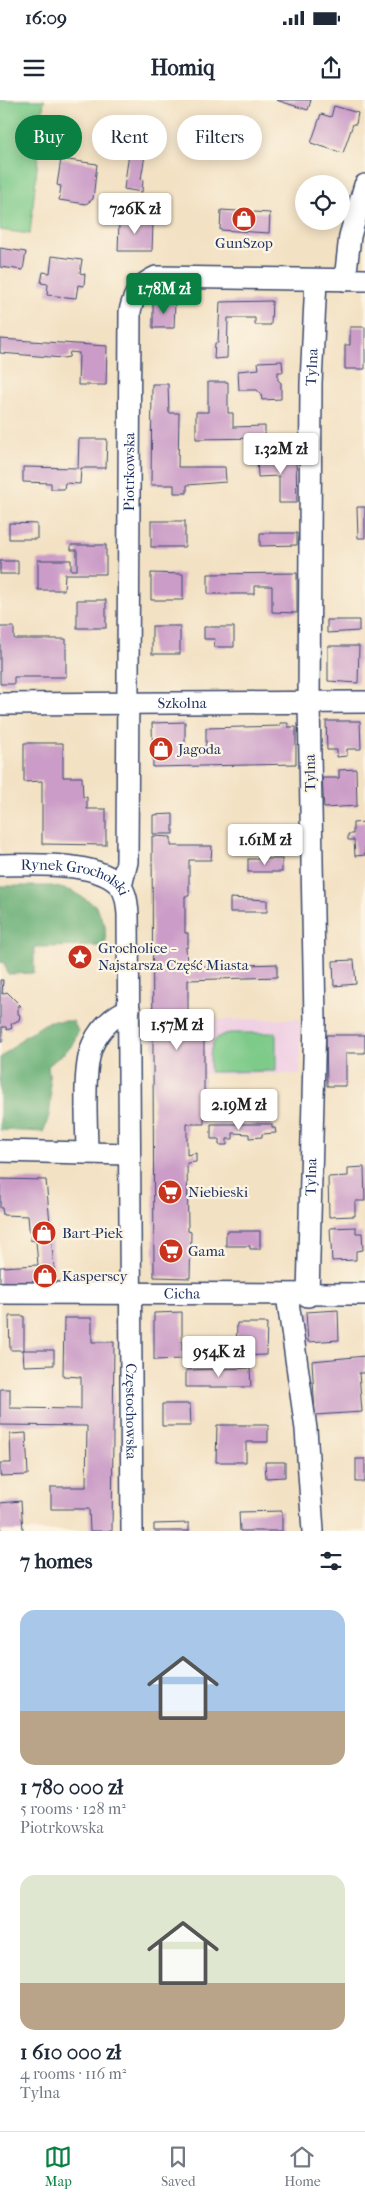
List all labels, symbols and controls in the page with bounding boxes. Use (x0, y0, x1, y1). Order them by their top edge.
text: 16:09 (25, 7, 67, 29)
icon: menu (20, 54, 48, 82)
icon: share (317, 54, 345, 82)
text: Homiq (150, 55, 215, 81)
chip: Buy (15, 115, 82, 160)
chip: Rent (92, 115, 167, 160)
chip: Filters (177, 115, 262, 160)
map controls (295, 175, 350, 230)
button: locate (295, 175, 350, 230)
pin: 726K zł (89, 192, 181, 235)
text: 726K zł (109, 199, 161, 218)
shop icon: GunSzop (231, 206, 257, 232)
place label: GunSzop (215, 234, 273, 252)
pin: 1.78M zł (112, 272, 216, 315)
text: 1.78M zł (137, 279, 191, 298)
street label: Tylna (302, 347, 322, 386)
street label: Piotrkowska (120, 431, 138, 511)
pin: 1.32M zł (229, 432, 333, 475)
text: 1.32M zł (254, 439, 308, 458)
street label: Szkolna (157, 694, 208, 712)
shop icon: Jagoda (148, 736, 174, 762)
place label: Jagoda (177, 740, 222, 758)
street label: Tylna (301, 753, 319, 792)
pin: 1.61M zł (213, 824, 317, 866)
text: 1.61M zł (239, 830, 291, 849)
street label: Rynek Grocholski (21, 856, 134, 899)
place label: Grocholice - Najstarsza Część Miasta (98, 939, 250, 974)
place icon: Grocholice - Najstarsza Część Miasta (67, 944, 93, 970)
pin: 1.57M zł (125, 1008, 229, 1051)
text: 1.57M zł (151, 1015, 203, 1034)
pin: 2.19M zł (187, 1088, 291, 1131)
text: 2.19M zł (212, 1095, 266, 1114)
street label: Tylna (302, 1157, 321, 1196)
supermarket icon: Niebieski (157, 1179, 183, 1205)
place label: Niebieski (188, 1183, 249, 1201)
shop icon: Bart-Piek (31, 1220, 57, 1246)
place label: Bart-Piek (62, 1224, 123, 1242)
supermarket icon: Gama (158, 1238, 184, 1264)
place label: Gama (188, 1242, 226, 1260)
shop icon: Kasperscy (32, 1263, 58, 1289)
place label: Kasperscy (62, 1267, 129, 1285)
street label: Cicha (164, 1284, 201, 1303)
pin: 954K zł (173, 1336, 265, 1378)
text: 954K zł (193, 1342, 245, 1361)
street label: Częstochowska (122, 1363, 141, 1461)
icon: filters (317, 1547, 345, 1575)
text: 7 homes (20, 1549, 92, 1573)
icon: home (138, 1643, 228, 1733)
text: 1 780 000 zł (20, 1775, 123, 1799)
text: 5 rooms · 128 m² (20, 1799, 126, 1818)
text: Piotrkowska (20, 1818, 104, 1837)
icon: home (138, 1908, 228, 1998)
text: 1 610 000 zł (20, 2040, 121, 2064)
text: 4 rooms · 116 m² (20, 2064, 126, 2083)
text: Tylna (20, 2083, 60, 2102)
tab: Map (44, 2143, 72, 2190)
tab: Saved (161, 2143, 196, 2190)
tab: Home (284, 2143, 321, 2190)

